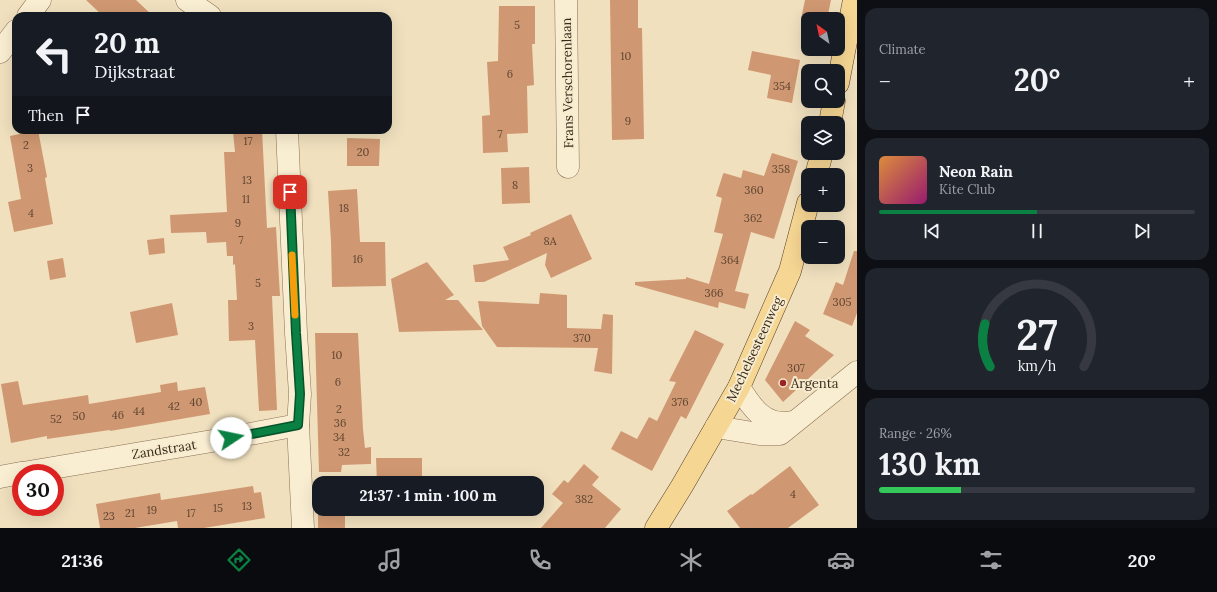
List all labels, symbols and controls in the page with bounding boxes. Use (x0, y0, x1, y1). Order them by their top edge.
north arrow (801, 12, 845, 56)
map controls (801, 12, 845, 264)
street label: Frans Verschorenlaan (558, 17, 577, 149)
house number: 5 (514, 18, 520, 32)
text: 20 m (94, 25, 160, 61)
icon: left (28, 28, 80, 80)
text: Climate (879, 41, 926, 58)
house number: 10 (621, 49, 632, 63)
text: Dijkstraat (94, 60, 175, 83)
text: 20° (1014, 61, 1060, 99)
button: search (801, 64, 845, 108)
house number: 6 (507, 67, 513, 81)
text: − (879, 67, 891, 95)
text: + (1183, 67, 1195, 95)
house number: 354 (773, 79, 791, 93)
icon: arrive (72, 104, 94, 126)
text: Then (28, 106, 64, 125)
house number: 9 (625, 114, 631, 128)
button: layers (801, 116, 845, 160)
house number: 7 (497, 127, 503, 141)
house number: 17 (243, 134, 253, 148)
house number: 2 (23, 138, 29, 152)
house number: 20 (357, 145, 370, 159)
house number: 3 (27, 161, 33, 175)
house number: 358 (772, 162, 790, 176)
text: Neon Rain (939, 162, 1013, 181)
button: + (801, 168, 845, 212)
house number: 13 (242, 173, 252, 187)
pin (273, 175, 307, 209)
house number: 8 (512, 178, 518, 192)
icon: arrive (279, 181, 301, 203)
text: Kite Club (939, 181, 995, 198)
house number: 360 (744, 183, 764, 197)
house number: 11 (242, 192, 250, 206)
house number: 18 (339, 201, 349, 215)
house number: 4 (28, 206, 34, 220)
house number: 362 (744, 211, 762, 225)
house number: 9 (235, 216, 241, 230)
button: − (801, 220, 845, 264)
icon: previous (921, 220, 943, 242)
icon: pause (1026, 220, 1048, 242)
icon: next (1131, 220, 1153, 242)
house number: 7 (238, 233, 244, 247)
house number: 8A (543, 234, 558, 248)
house number: 16 (353, 252, 363, 266)
house number: 364 (721, 253, 739, 267)
house number: 5 (255, 276, 261, 290)
house number: 366 (705, 286, 723, 300)
street label: Mechelsesteenweg (723, 293, 787, 405)
house number: 305 (833, 295, 851, 309)
text: 27 (1016, 308, 1058, 361)
house number: 3 (248, 319, 254, 333)
house number: 370 (573, 331, 591, 345)
house number: 10 (332, 348, 343, 362)
text: km/h (1018, 357, 1057, 376)
house number: 307 (787, 361, 805, 375)
house number: 6 (335, 375, 341, 389)
place label: Argenta (790, 375, 839, 392)
marker: Argenta (778, 378, 788, 388)
house number: 40 (190, 395, 203, 409)
house number: 376 (671, 395, 689, 409)
house number: 42 (168, 399, 180, 413)
house number: 2 (336, 402, 342, 416)
house number: 44 (133, 404, 145, 418)
house number: 46 (112, 408, 124, 422)
house number: 50 (73, 409, 86, 423)
house number: 52 (50, 412, 62, 426)
house number: 36 (334, 416, 346, 430)
position arrow (210, 417, 252, 459)
text: Range · 26% (879, 425, 952, 442)
house number: 34 (333, 430, 345, 444)
street label: Zandstraat (131, 436, 198, 463)
house number: 32 (338, 445, 350, 459)
text: 130 km (879, 445, 980, 483)
speed limit sign: 30 (12, 464, 64, 516)
text: 21:37 · 1 min · 100 m (359, 486, 497, 505)
house number: 4 (790, 487, 796, 501)
house number: 382 (575, 492, 593, 506)
house number: 13 (242, 499, 252, 513)
house number: 15 (213, 501, 223, 515)
house number: 19 (147, 503, 157, 517)
house number: 21 (125, 506, 135, 520)
house number: 17 (186, 506, 196, 520)
house number: 23 (103, 509, 115, 523)
icon: directions (225, 546, 253, 574)
icon: music (376, 546, 404, 574)
icon: phone (526, 546, 554, 574)
icon: climate (677, 546, 705, 574)
icon: car (827, 546, 855, 574)
icon: filters (977, 546, 1005, 574)
text: 21:36 (61, 549, 103, 572)
text: 20° (1128, 549, 1156, 572)

